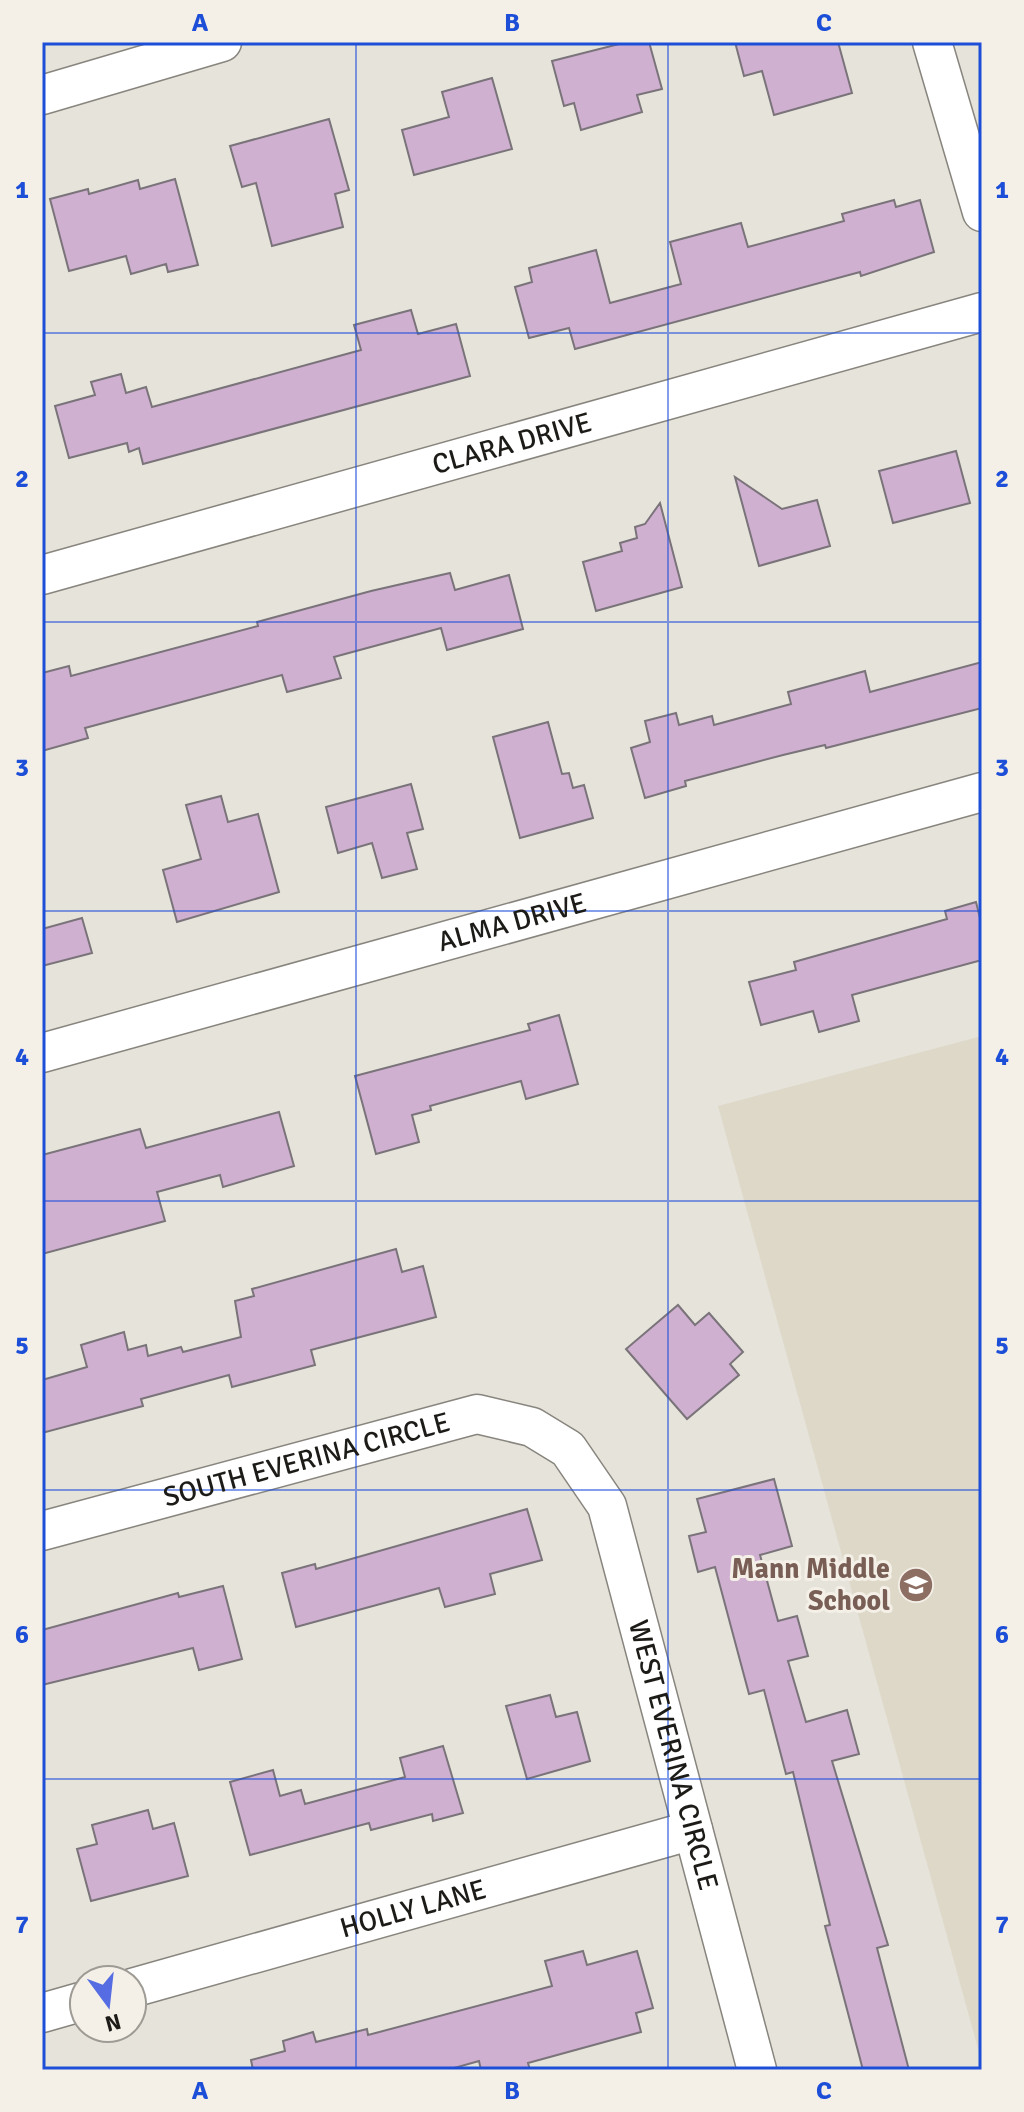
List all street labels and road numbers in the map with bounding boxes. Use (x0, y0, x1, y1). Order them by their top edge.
street label: CLARA DRIVE (429, 405, 595, 482)
street label: ALMA DRIVE (434, 886, 590, 959)
street label: SOUTH EVERINA CIRCLE (160, 1405, 454, 1515)
street label: WEST EVERINA CIRCLE (621, 1616, 725, 1894)
street label: HOLLY LANE (336, 1872, 490, 1946)

